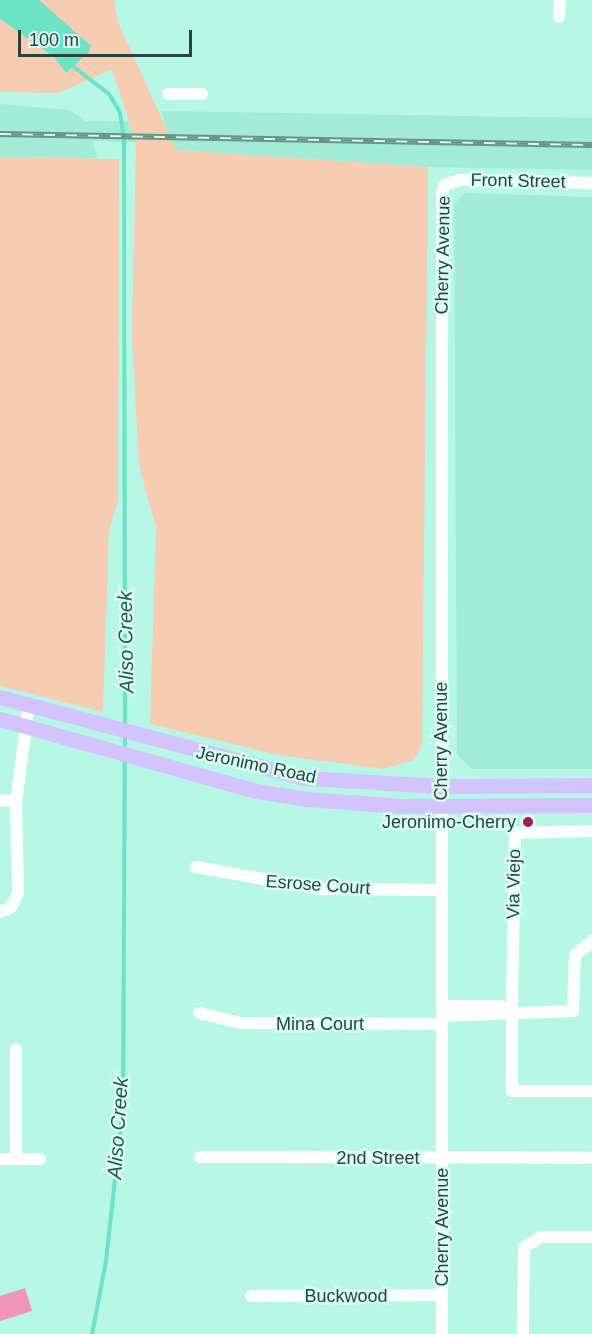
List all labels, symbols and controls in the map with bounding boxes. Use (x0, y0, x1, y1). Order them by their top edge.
scale bar (21, 18, 195, 56)
text: 100 m (29, 30, 79, 50)
street label: Front Street (470, 169, 566, 193)
street label: Cherry Avenue (431, 195, 455, 315)
water label: Aliso Creek (113, 591, 139, 693)
street label: Cherry Avenue (430, 681, 452, 801)
street label: Jeronimo Road (194, 742, 318, 788)
place label: Jeronimo-Cherry (382, 811, 516, 833)
marker: Jeronimo-Cherry (521, 815, 535, 829)
street label: Via Viejo (503, 849, 525, 919)
street label: Esrose Court (265, 871, 371, 899)
street label: Mina Court (276, 1013, 364, 1035)
water label: Aliso Creek (102, 1076, 134, 1180)
street label: 2nd Street (336, 1147, 420, 1169)
street label: Cherry Avenue (431, 1167, 453, 1287)
street label: Buckwood (304, 1285, 388, 1307)

